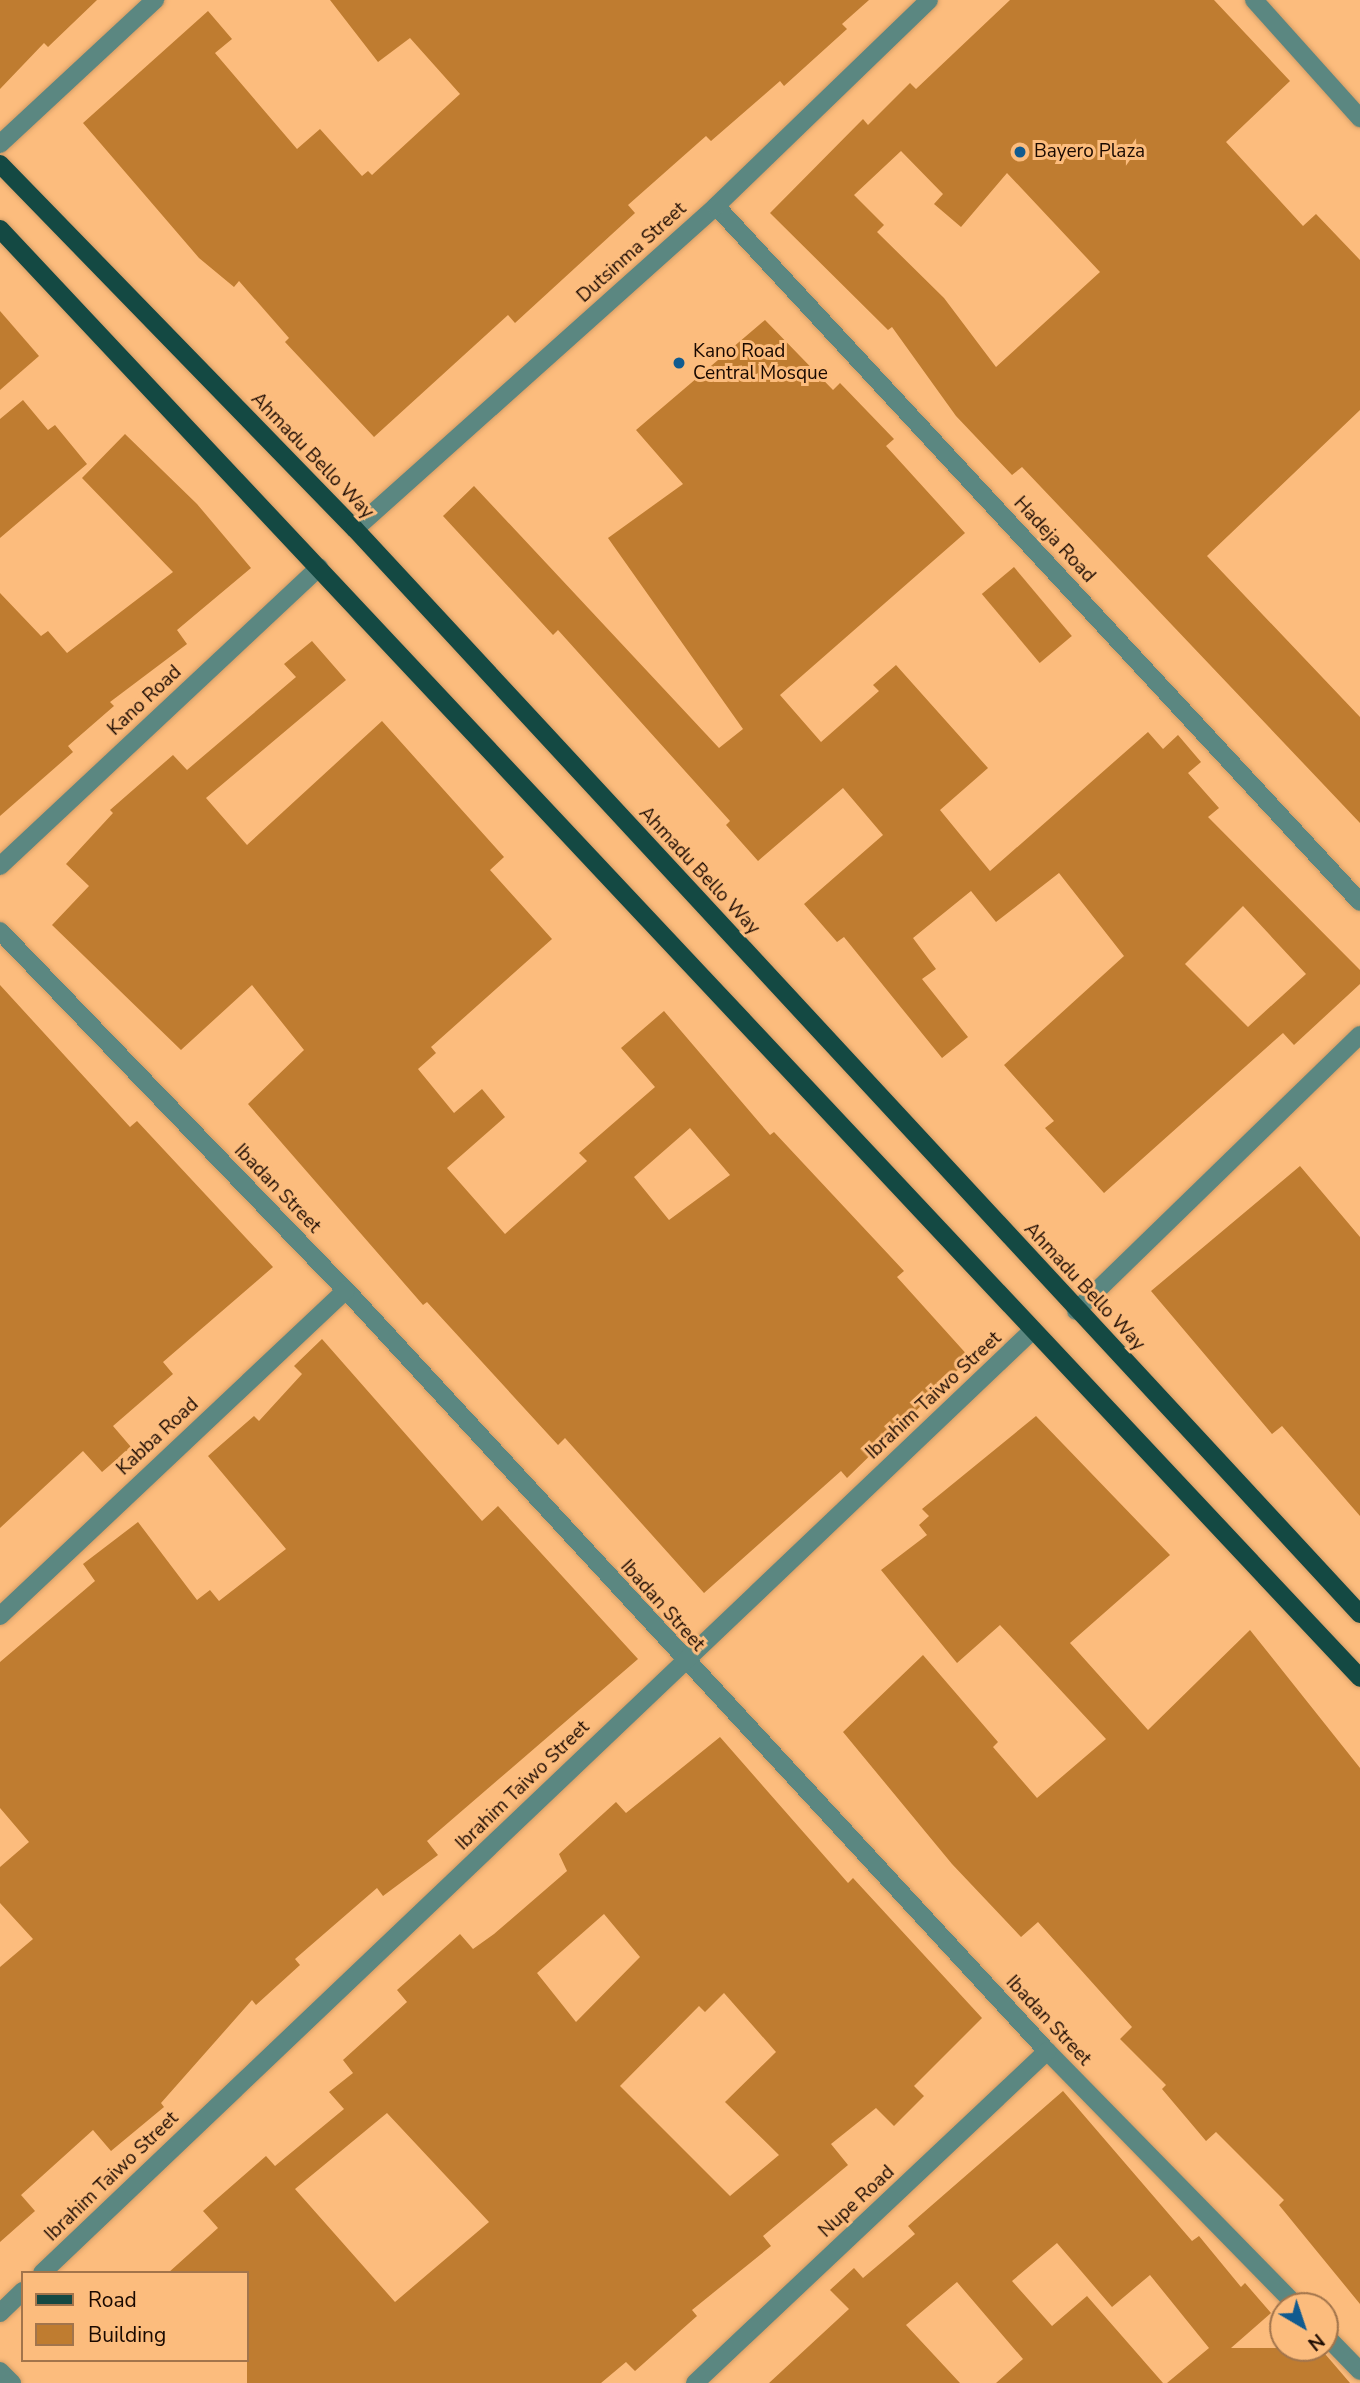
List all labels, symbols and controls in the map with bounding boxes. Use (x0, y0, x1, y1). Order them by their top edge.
place label: Bayero Plaza (1034, 141, 1145, 163)
marker: Bayero Plaza (1012, 144, 1028, 160)
street label: Dutsinma Street (573, 198, 691, 308)
place label: Kano Road Central Mosque (693, 341, 828, 385)
marker: Kano Road Central Mosque (671, 355, 687, 371)
street label: Ahmadu Bello Way (246, 388, 378, 524)
street label: Hadeja Road (1008, 492, 1100, 588)
street label: Kano Road (103, 661, 187, 741)
street label: Ahmadu Bello Way (634, 802, 764, 940)
street label: Ibadan Street (229, 1140, 325, 1238)
street label: Ahmadu Bello Way (1019, 1218, 1149, 1356)
street label: Ibrahim Taiwo Street (862, 1327, 1006, 1465)
street label: Kabba Road (112, 1393, 204, 1481)
street label: Ibadan Street (615, 1556, 709, 1656)
street label: Ibrahim Taiwo Street (452, 1716, 594, 1856)
street label: Ibadan Street (1001, 1971, 1095, 2071)
street label: Ibrahim Taiwo Street (41, 2107, 183, 2247)
street label: Nupe Road (814, 2161, 900, 2243)
legend (21, 2271, 248, 2362)
text: Road (88, 2286, 137, 2314)
north arrow (1269, 2292, 1339, 2362)
text: Building (88, 2321, 166, 2349)
text: N (1302, 2327, 1330, 2356)

